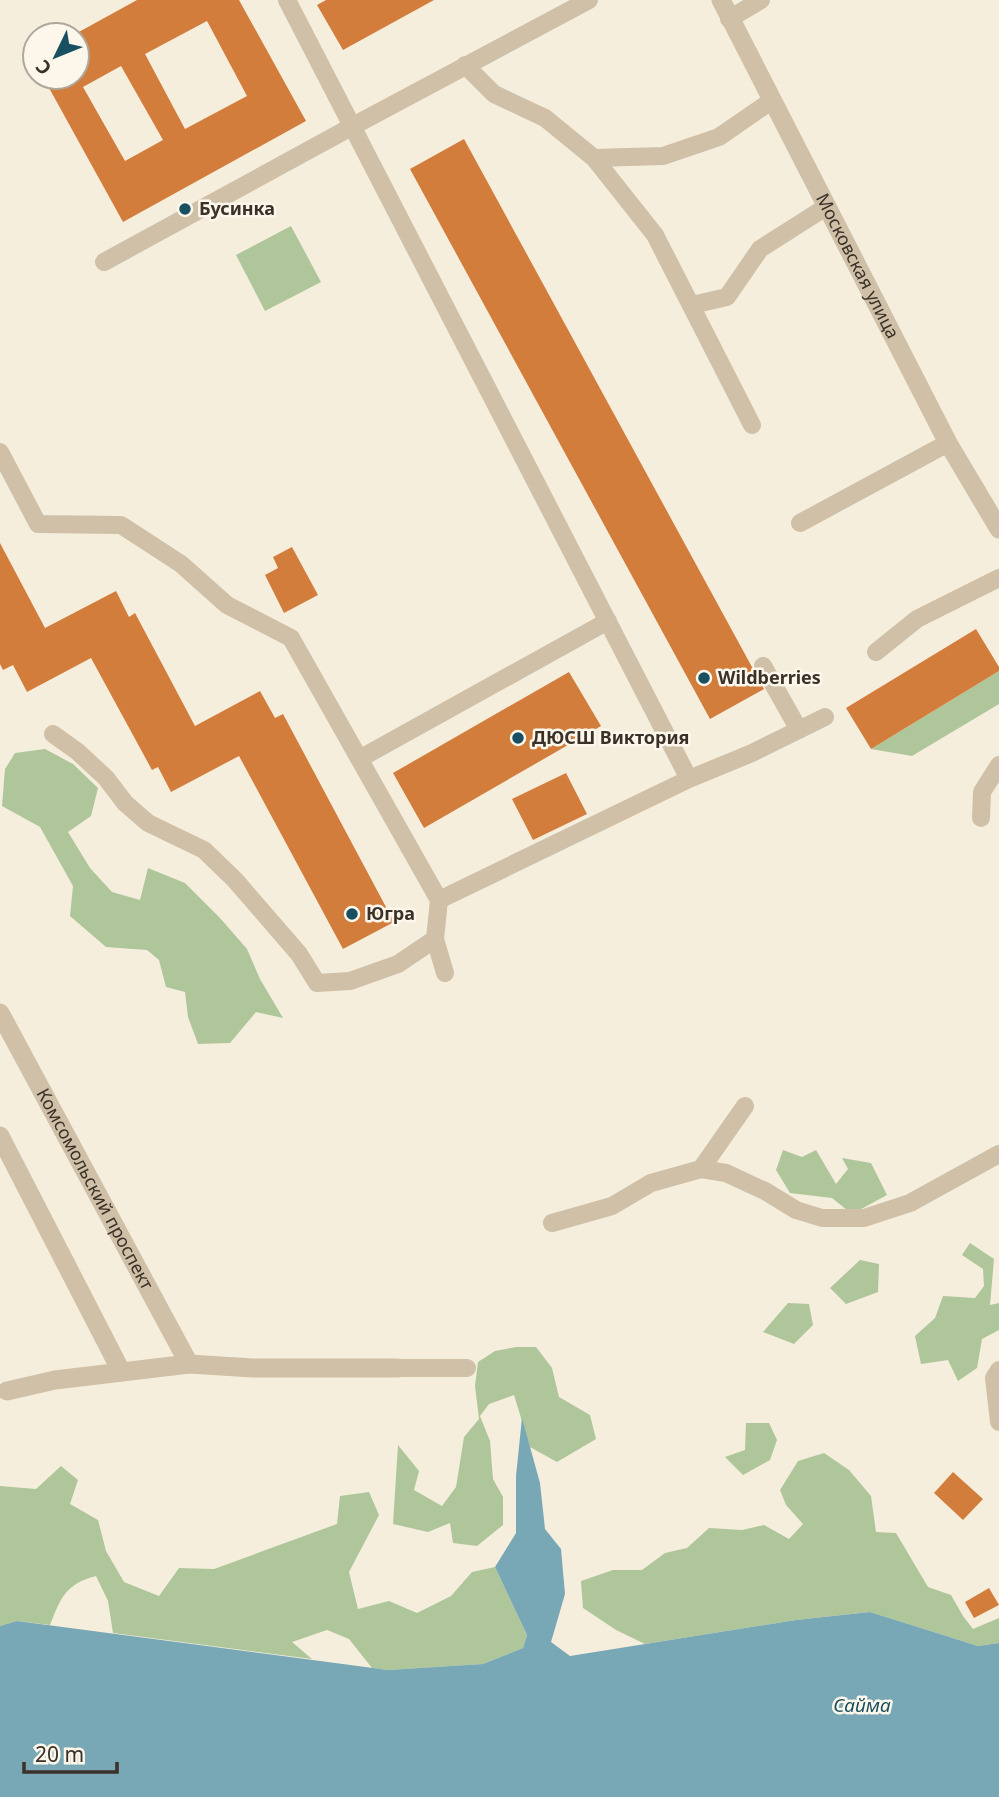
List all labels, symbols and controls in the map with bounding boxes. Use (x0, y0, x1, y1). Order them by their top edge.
north arrow (21, 21, 91, 91)
text: С (30, 54, 57, 81)
street label: Московская улица (811, 189, 905, 342)
place label: Бусинка (199, 196, 275, 220)
marker: Бусинка (177, 201, 193, 217)
place label: Wildberries (718, 665, 821, 689)
marker: Wildberries (696, 670, 712, 686)
place label: ДЮСШ Виктория (532, 725, 689, 749)
marker: ДЮСШ Виктория (510, 730, 526, 746)
place label: Югра (366, 901, 415, 925)
marker: Югра (344, 906, 360, 922)
street label: Комсомольский проспект (32, 1084, 160, 1294)
water label: Сайма (833, 1692, 891, 1718)
scale bar (24, 1730, 117, 1774)
text: 20 m (35, 1740, 84, 1768)

